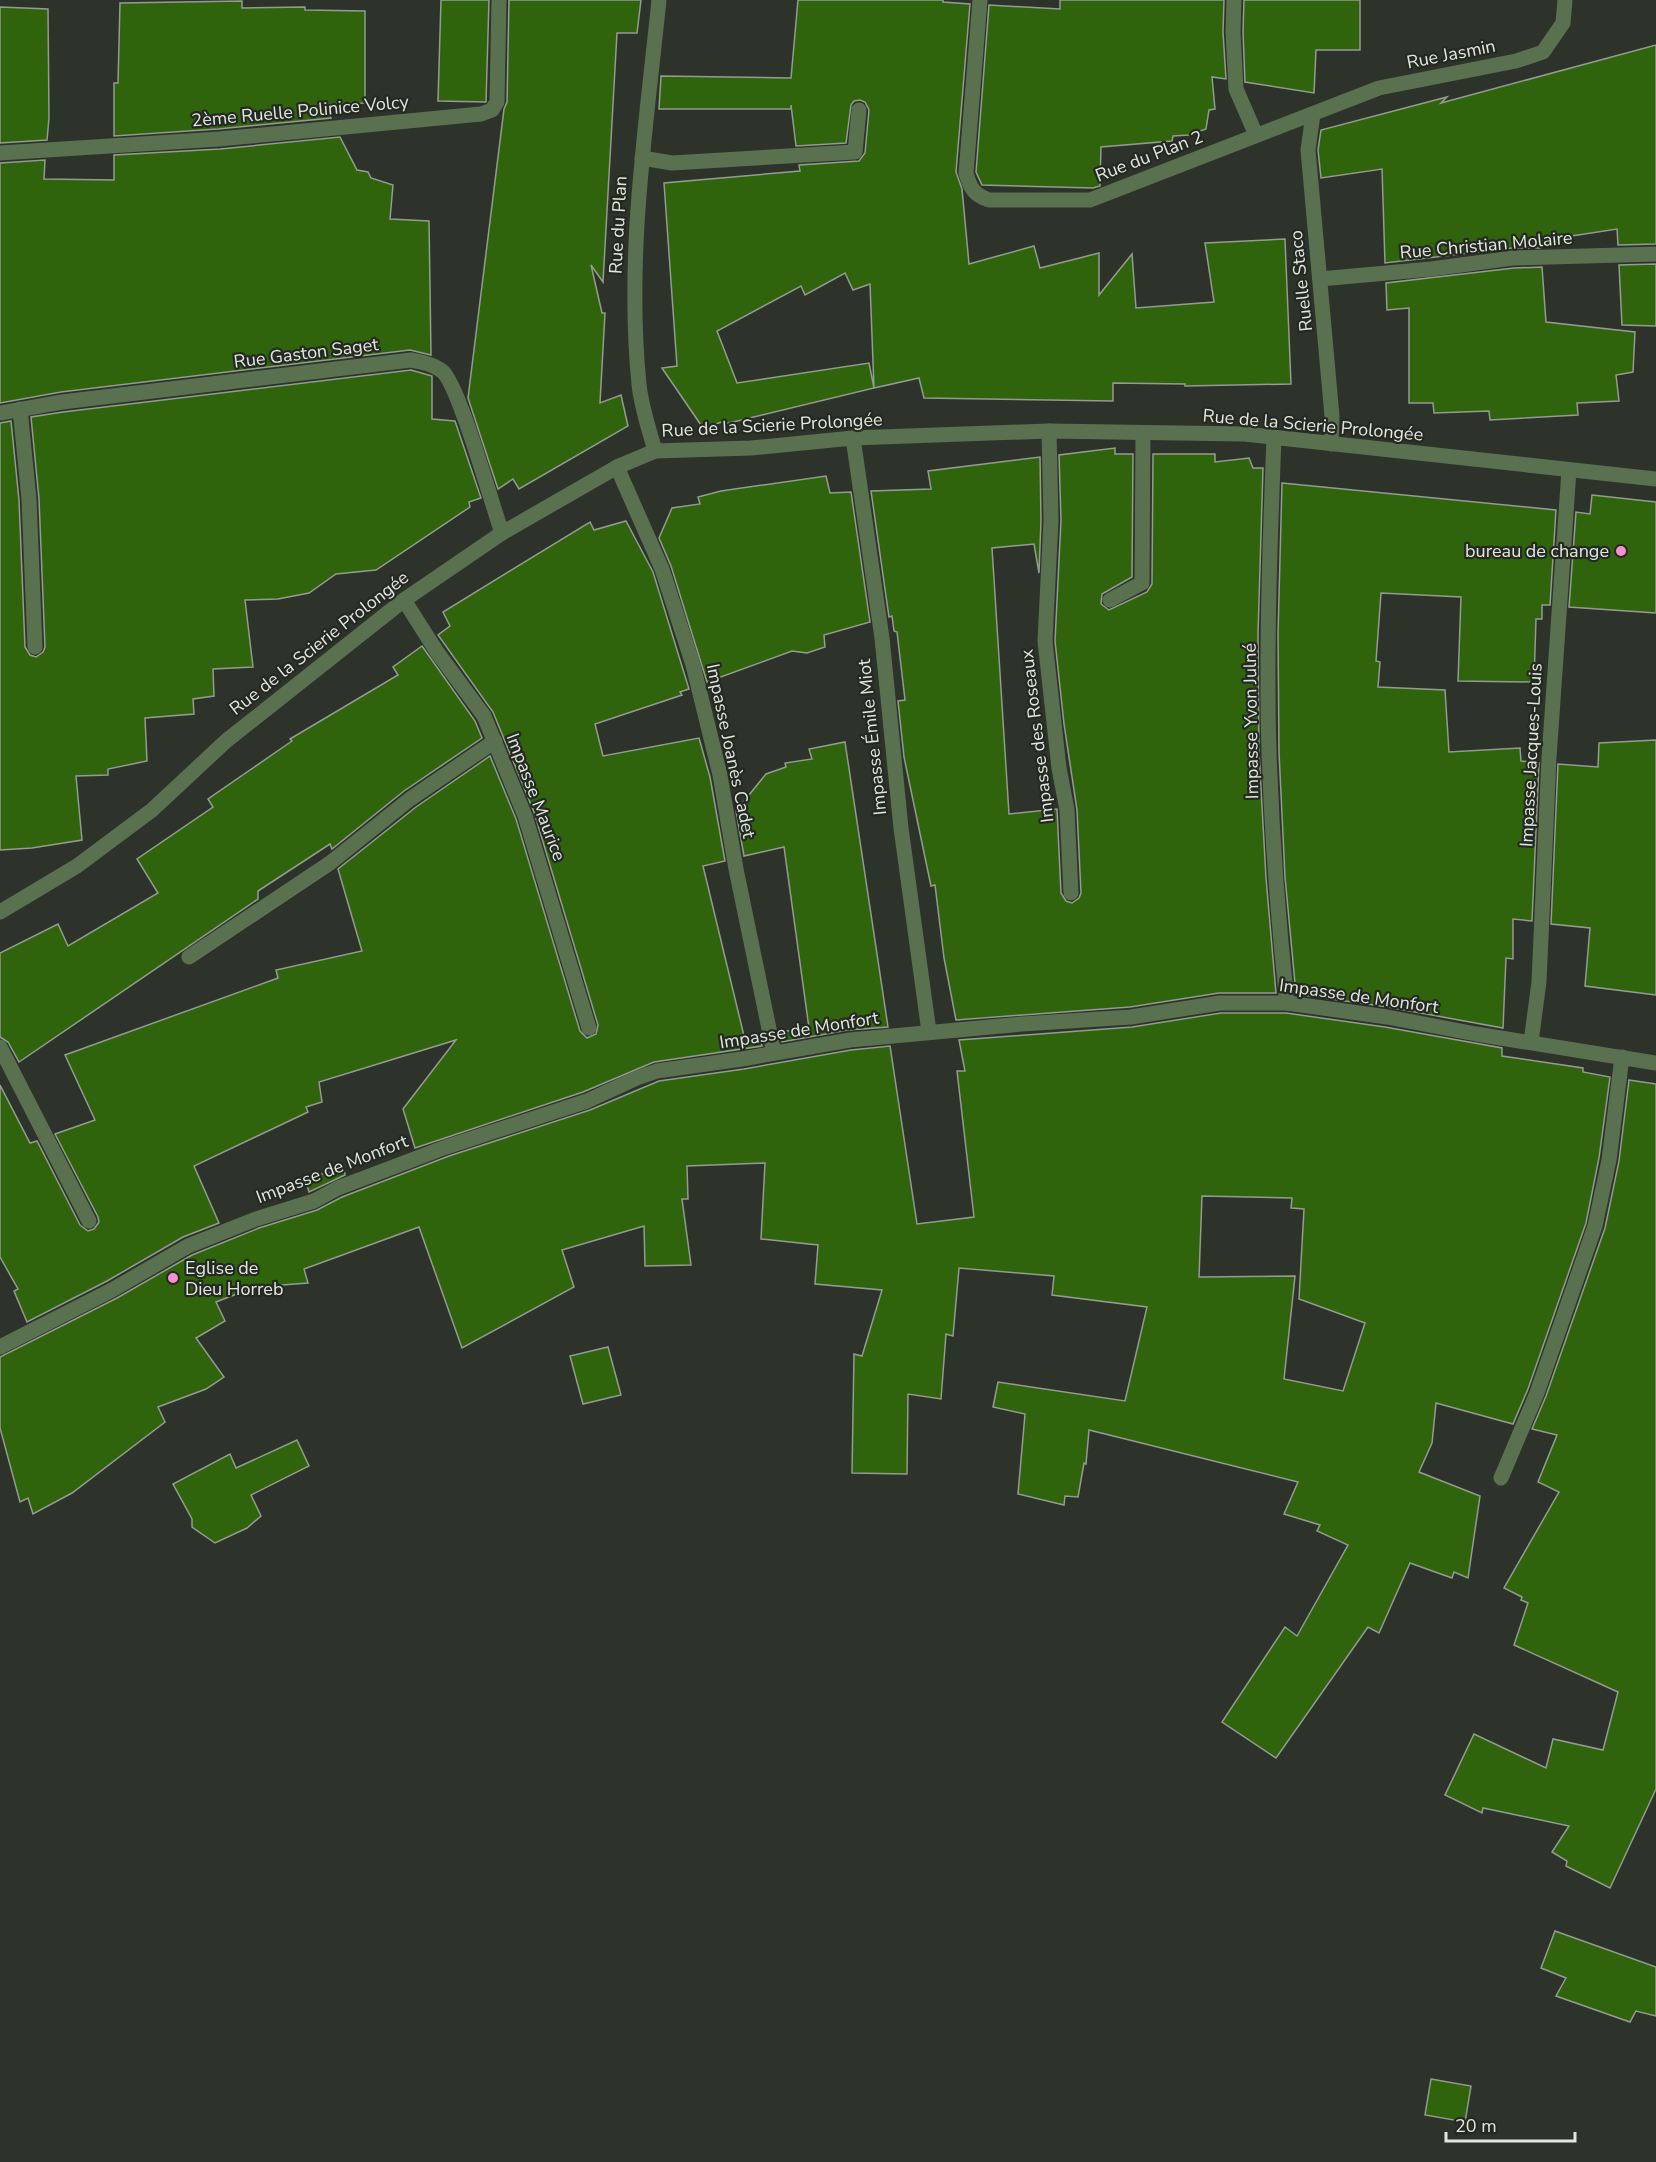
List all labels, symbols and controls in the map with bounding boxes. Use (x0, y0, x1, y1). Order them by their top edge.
street label: Rue Jasmin (1404, 34, 1498, 74)
street label: 2ème Ruelle Polinice Volcy (190, 89, 410, 132)
street label: Rue du Plan 2 (1092, 124, 1206, 188)
street label: Rue du Plan (603, 175, 633, 275)
street label: Rue Christian Molaire (1399, 226, 1573, 264)
street label: Ruelle Staco (1284, 229, 1318, 333)
street label: Rue Gaston Saget (232, 332, 380, 374)
street label: Rue de la Scierie Prolongée (1202, 403, 1424, 447)
street label: Rue de la Scierie Prolongée (661, 407, 883, 443)
place label: bureau de change (1465, 539, 1609, 563)
marker: bureau de change (1614, 544, 1628, 558)
street label: Rue de la Scierie Prolongée (224, 565, 414, 721)
street label: Impasse Yvon Julné (1238, 643, 1264, 799)
street label: Impasse des Roseaux (1014, 648, 1060, 824)
street label: Impasse Émile Miot (852, 657, 892, 816)
street label: Impasse Joanès Cadet (701, 662, 761, 841)
street label: Impasse Jacques-Louis (1514, 662, 1548, 848)
street label: Impasse Maurice (501, 730, 571, 864)
street label: Impasse de Monfort (1278, 973, 1441, 1019)
street label: Impasse de Monfort (718, 1005, 881, 1054)
street label: Impasse de Monfort (253, 1129, 412, 1209)
place label: Eglise de Dieu Horreb (185, 1256, 283, 1301)
marker: Eglise de Dieu Horreb (166, 1271, 180, 1285)
scale bar (1446, 2105, 1575, 2143)
text: 20 m (1455, 2114, 1497, 2138)

